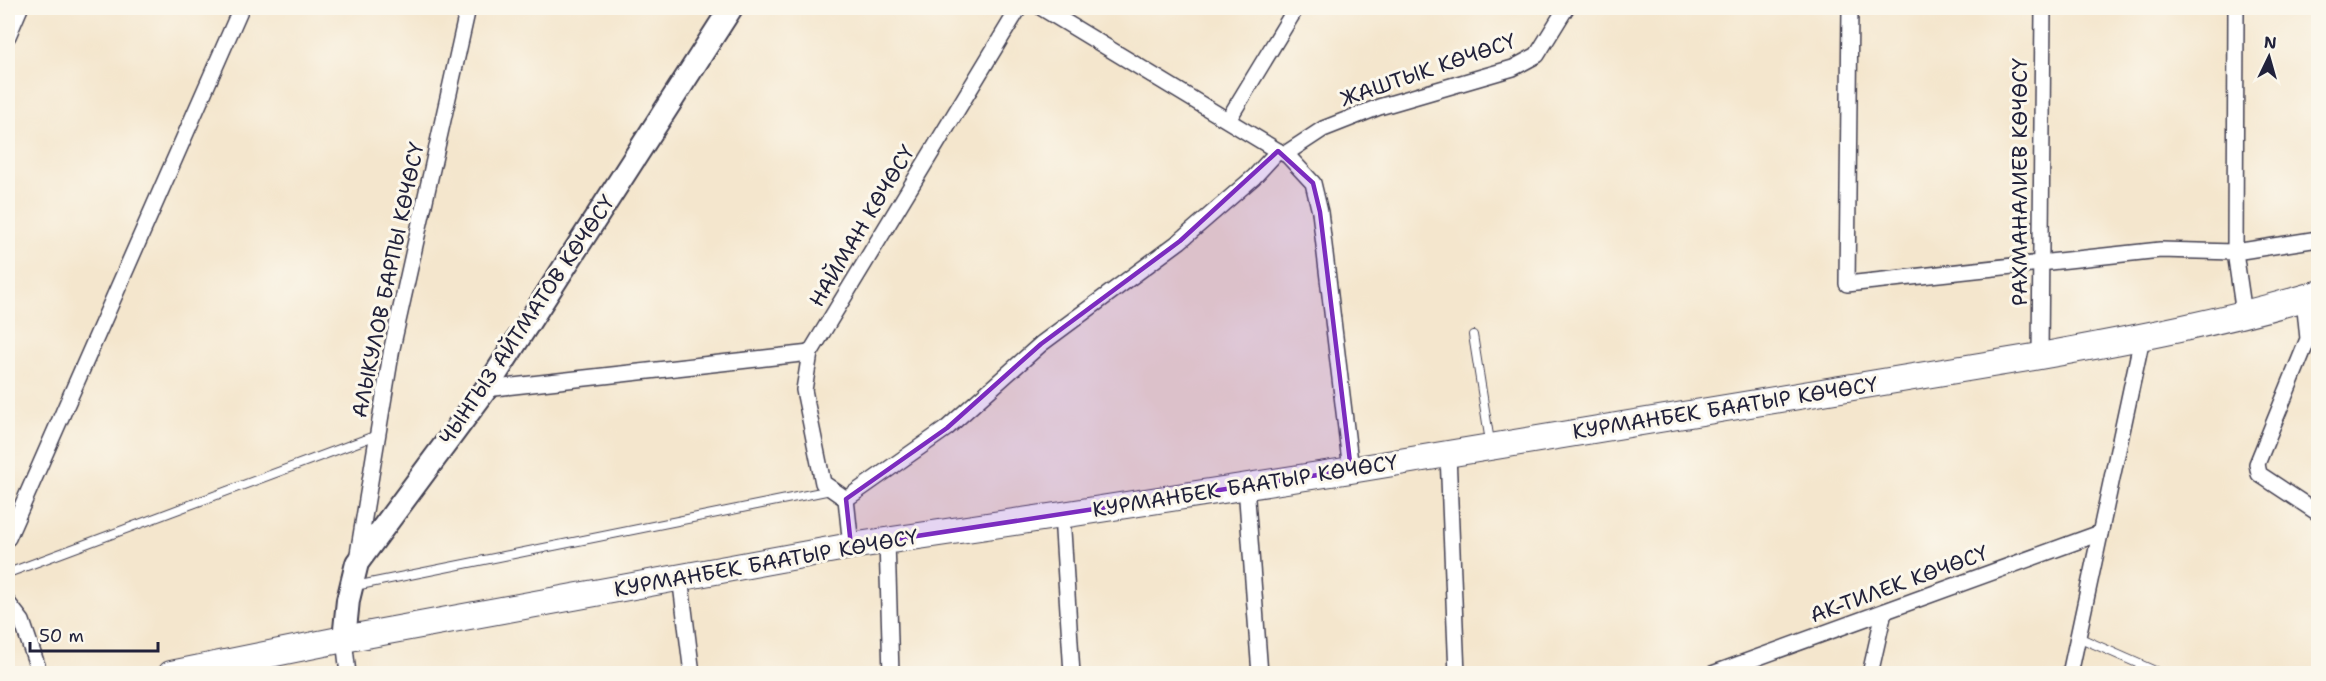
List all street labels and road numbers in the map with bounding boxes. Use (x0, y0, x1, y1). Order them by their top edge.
street label: ЖАШТЫК КӨЧӨСҮ (1336, 27, 1520, 113)
street label: РАХМАНАЛИЕВ КӨЧӨСҮ (2006, 58, 2034, 306)
street label: АЛЫКУЛОВ БАРПЫ КӨЧӨСҮ (345, 140, 431, 420)
street label: НАЙМАН КӨЧӨСҮ (803, 140, 921, 312)
street label: ЧЫНГЫЗ АЙТМАТОВ КӨЧӨСҮ (433, 190, 621, 450)
street label: КУРМАНБЕК БААТЫР КӨЧӨСҮ (1571, 370, 1880, 446)
street label: КУРМАНБЕК БААТЫР КӨЧӨСҮ (1091, 448, 1400, 524)
street label: КУРМАНБЕК БААТЫР КӨЧӨСҮ (612, 522, 920, 604)
street label: АК-ТИЛЕК КӨЧӨСҮ (1806, 539, 1992, 629)

